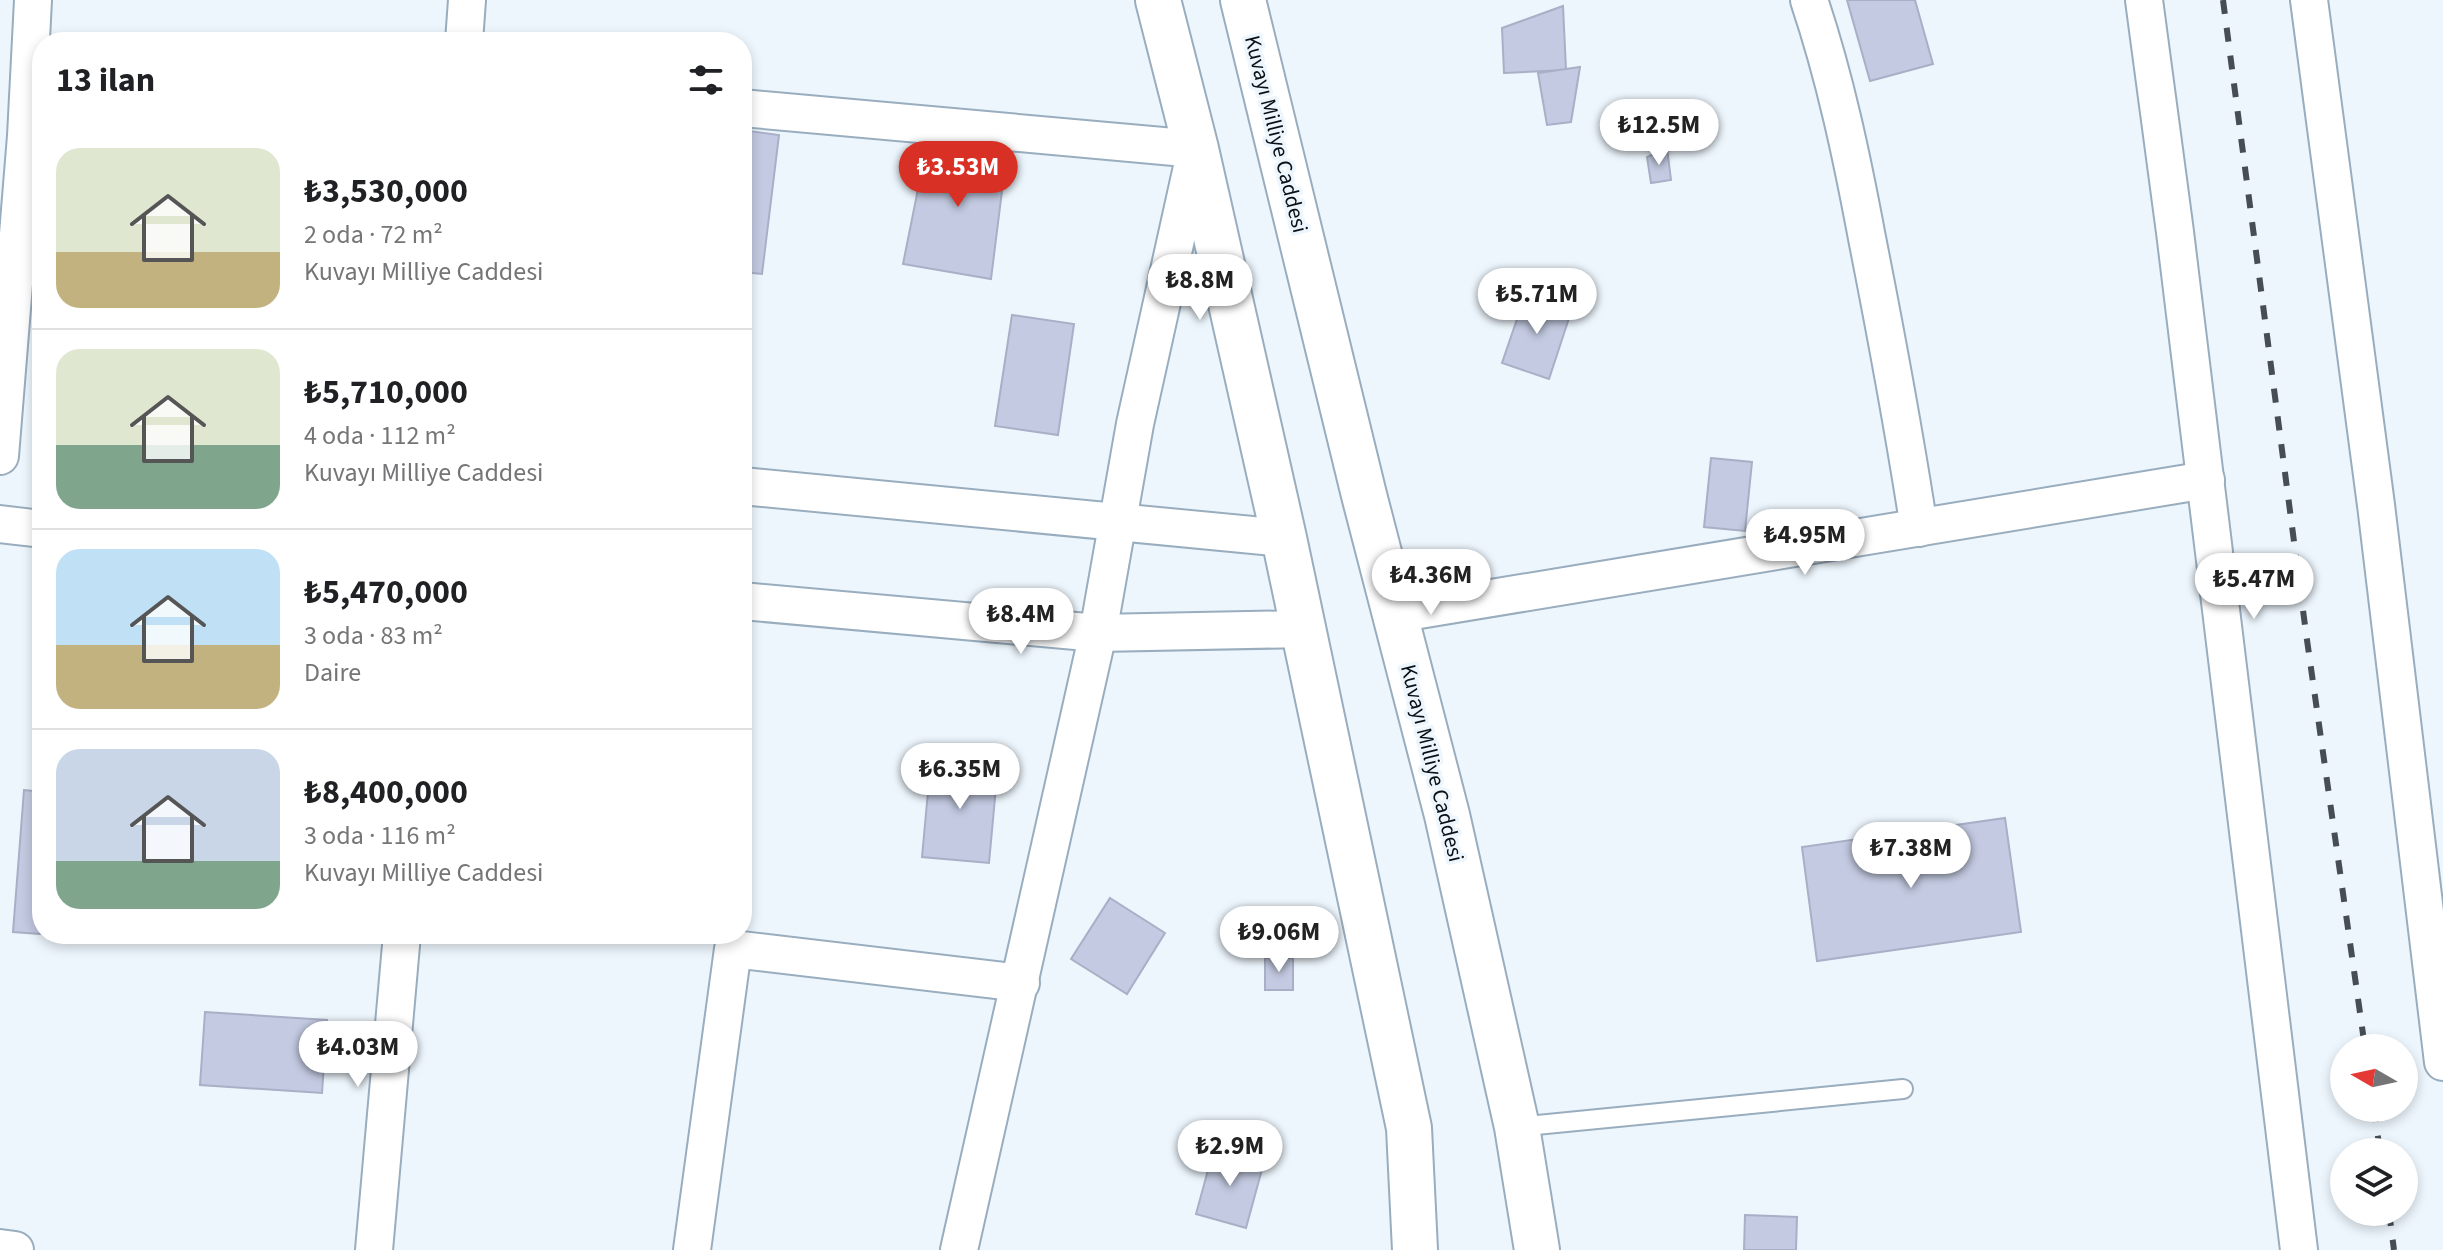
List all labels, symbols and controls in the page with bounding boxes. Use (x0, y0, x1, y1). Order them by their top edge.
street label: Kuvayı Milliye Caddesi (1236, 32, 1316, 236)
text: 13 ilan (56, 56, 155, 105)
icon: filters (684, 58, 728, 102)
pin: ₺12.5M (1594, 99, 1724, 167)
text: ₺12.5M (1618, 106, 1700, 143)
pin: ₺3.53M (893, 141, 1023, 209)
text: ₺3.53M (917, 148, 999, 185)
text: ₺3,530,000 (304, 167, 468, 216)
icon: home (120, 180, 216, 276)
text: 2 oda · 72 m² (304, 216, 443, 253)
text: Kuvayı Milliye Caddesi (304, 253, 543, 290)
pin: ₺8.8M (1144, 254, 1256, 322)
text: ₺8.8M (1166, 261, 1234, 298)
pin: ₺5.71M (1472, 268, 1602, 336)
text: ₺5.71M (1496, 275, 1578, 312)
text: ₺5,710,000 (304, 368, 468, 417)
icon: home (120, 381, 216, 477)
text: 4 oda · 112 m² (304, 417, 456, 454)
text: Kuvayı Milliye Caddesi (304, 454, 543, 491)
pin: ₺4.95M (1740, 509, 1870, 577)
text: ₺4.95M (1764, 516, 1846, 553)
pin: ₺4.36M (1366, 549, 1496, 617)
pin: ₺5.47M (2189, 553, 2319, 621)
text: ₺4.36M (1390, 556, 1472, 593)
text: ₺5.47M (2213, 560, 2295, 597)
text: ₺5,470,000 (304, 568, 468, 617)
icon: home (120, 581, 216, 677)
pin: ₺8.4M (965, 588, 1077, 656)
text: ₺8.4M (987, 595, 1055, 632)
text: 3 oda · 83 m² (304, 617, 443, 654)
text: Daire (304, 654, 361, 691)
street label: Kuvayı Milliye Caddesi (1392, 661, 1472, 865)
pin: ₺6.35M (895, 743, 1025, 811)
text: ₺6.35M (919, 750, 1001, 787)
text: ₺8,400,000 (304, 768, 468, 817)
icon: home (120, 781, 216, 877)
text: 3 oda · 116 m² (304, 817, 456, 854)
pin: ₺7.38M (1846, 822, 1976, 890)
text: ₺7.38M (1870, 829, 1952, 866)
text: Kuvayı Milliye Caddesi (304, 854, 543, 891)
pin: ₺9.06M (1214, 906, 1344, 974)
text: ₺9.06M (1238, 913, 1320, 950)
pin: ₺4.03M (293, 1021, 423, 1089)
text: ₺4.03M (317, 1028, 399, 1065)
north arrow (2330, 1034, 2418, 1122)
map controls (2330, 1034, 2418, 1226)
pin: ₺2.9M (1174, 1120, 1286, 1188)
text: ₺2.9M (1196, 1127, 1264, 1164)
button: layers (2330, 1138, 2418, 1226)

